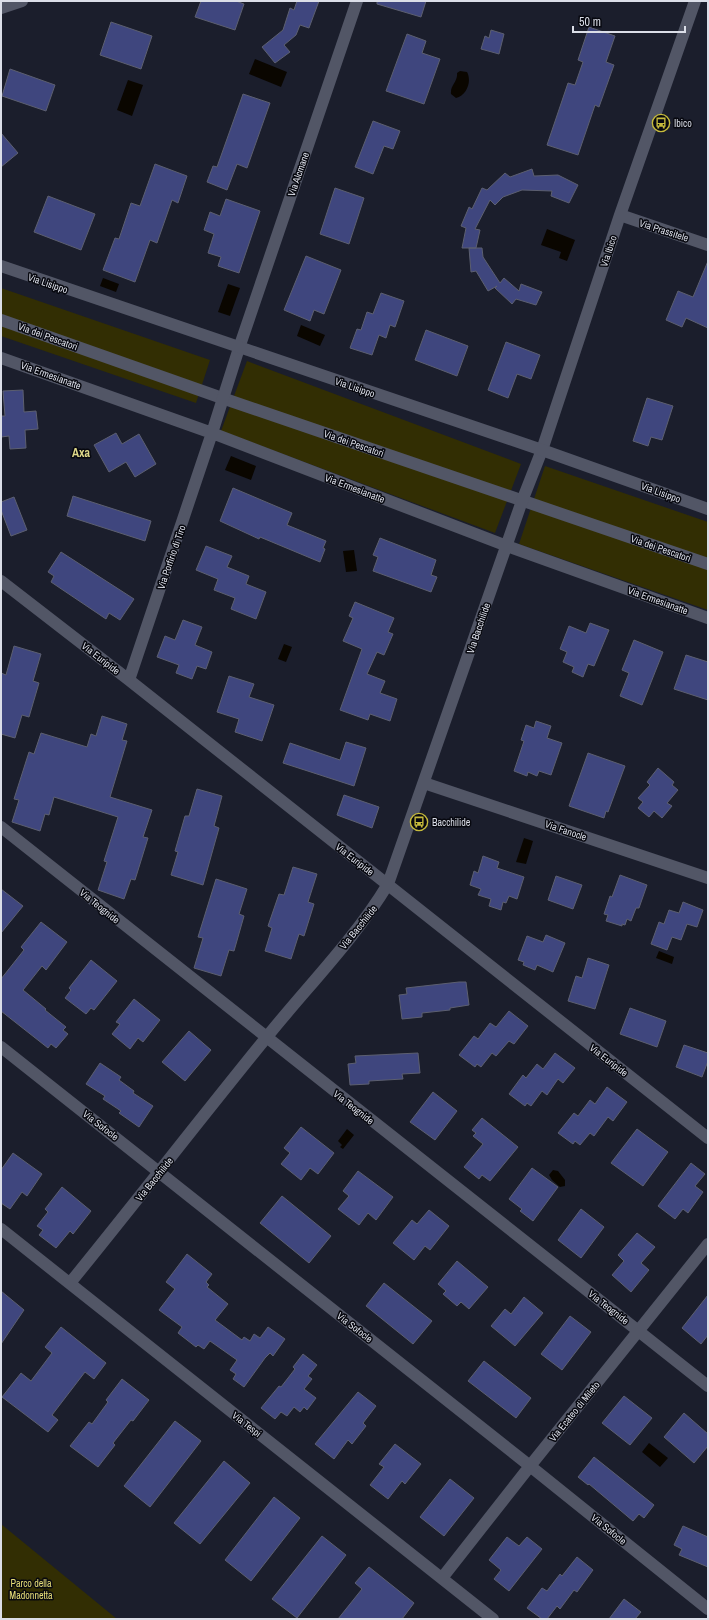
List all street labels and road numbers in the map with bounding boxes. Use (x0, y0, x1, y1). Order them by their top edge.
street label: Via Alcmane (285, 150, 312, 198)
street label: Via Prassitele (638, 216, 690, 245)
street label: Via Ibico (597, 233, 620, 268)
street label: Via Lisippo (26, 271, 70, 296)
street label: Via dei Pescatori (16, 320, 80, 353)
street label: Via Ermesianatte (19, 359, 83, 393)
street label: Via Lisippo (333, 375, 377, 400)
street label: Via dei Pescatori (322, 427, 386, 460)
street label: Via Ermesianatte (323, 471, 387, 506)
street label: Via Lisippo (639, 479, 683, 506)
street label: Via Porfirio di Tiro (154, 523, 189, 591)
street label: Via dei Pescatori (629, 532, 693, 565)
street label: Via Ermesianatte (626, 584, 690, 618)
street label: Via Bacchilide (464, 601, 493, 655)
street label: Via Euripide (79, 639, 123, 678)
street label: Via Fanocle (543, 817, 589, 844)
street label: Via Euripide (333, 840, 377, 879)
street label: Via Teognide (77, 886, 123, 927)
street label: Via Bacchilide (337, 902, 380, 952)
street label: Via Euripide (587, 1041, 631, 1080)
street label: Via Teognide (331, 1087, 377, 1128)
street label: Via Sofocle (80, 1107, 122, 1144)
street label: Via Bacchilide (133, 1154, 176, 1204)
street label: Via Teognide (586, 1287, 632, 1328)
street label: Via Sofocle (334, 1309, 376, 1346)
street label: Via Ecateo di Mileto (546, 1378, 603, 1444)
street label: Via Tespi (229, 1409, 264, 1440)
street label: Via Sofocle (588, 1511, 629, 1548)

